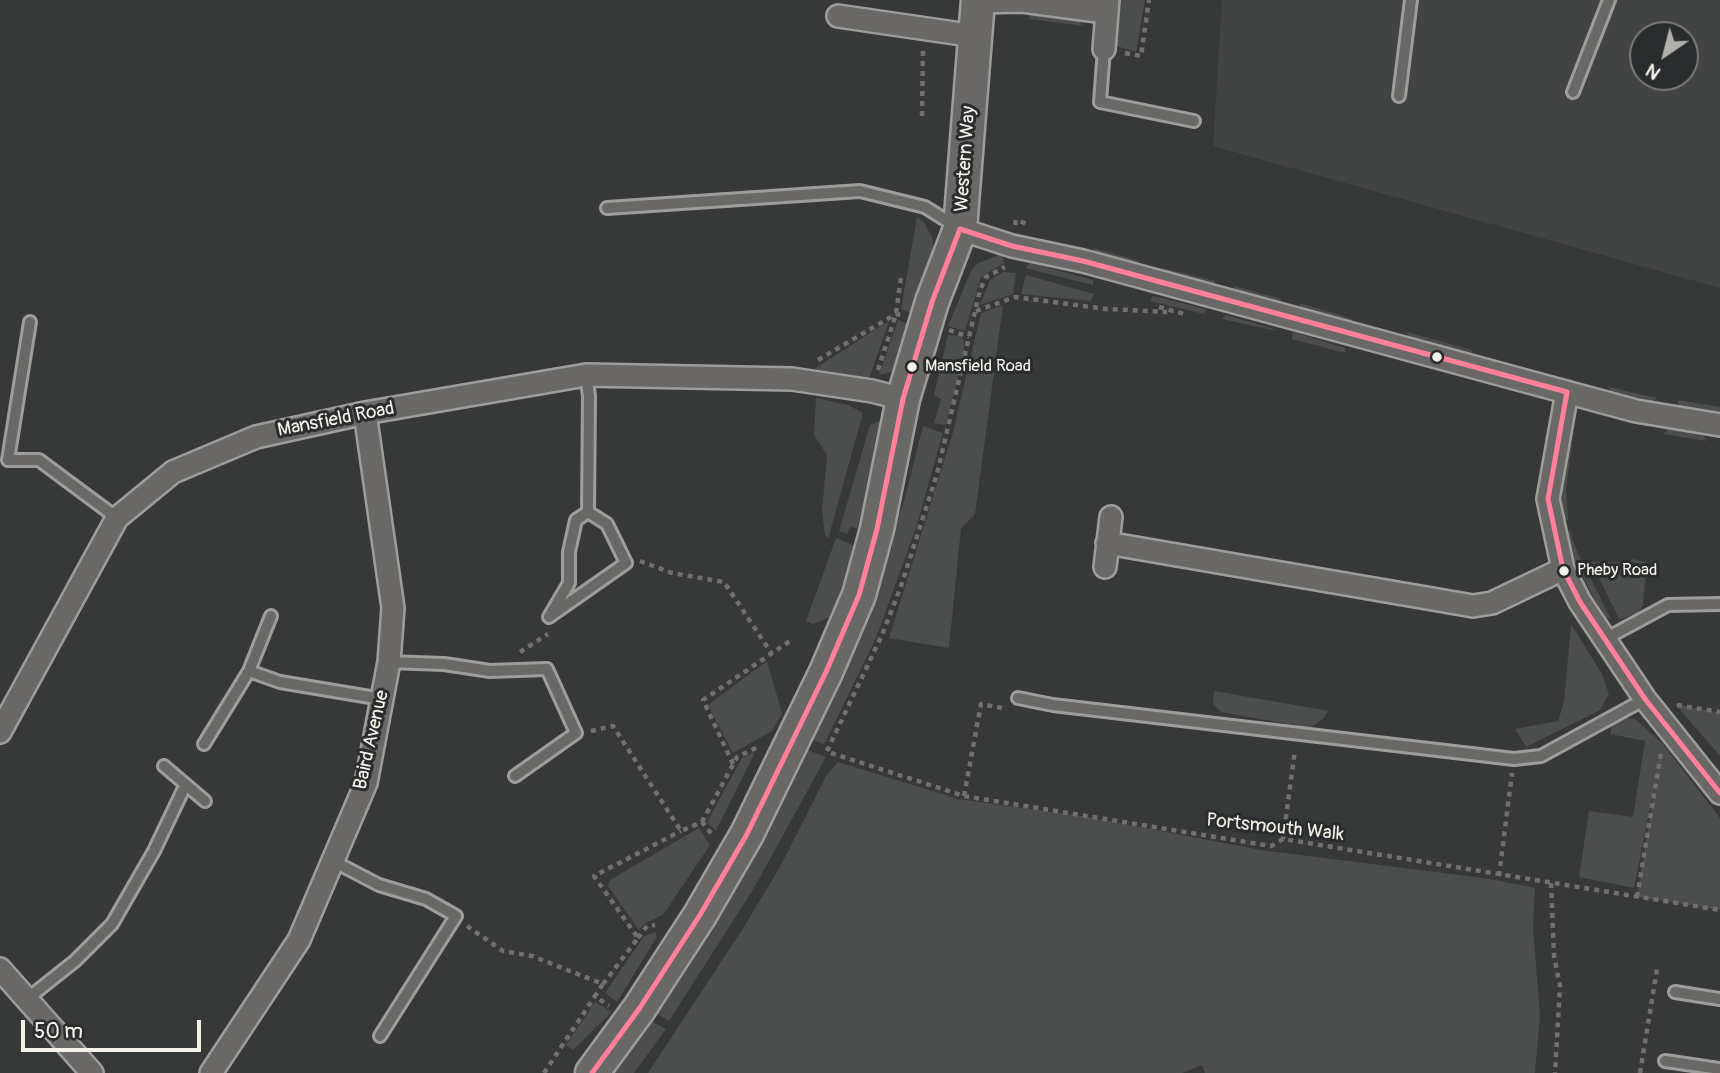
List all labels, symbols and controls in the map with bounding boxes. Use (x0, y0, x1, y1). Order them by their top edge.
north arrow (1629, 21, 1699, 91)
text: N (1641, 58, 1665, 85)
street label: Western Way (951, 105, 981, 213)
unlabelled marker (1430, 350, 1444, 364)
place label: Mansfield Road (925, 357, 1031, 377)
marker: Mansfield Road (905, 360, 919, 374)
street label: Mansfield Road (276, 397, 396, 443)
place label: Pheby Road (1577, 561, 1657, 581)
marker: Pheby Road (1557, 564, 1571, 578)
street label: Baird Avenue (350, 688, 394, 792)
street label: Portsmouth Walk (1205, 809, 1345, 847)
scale bar (24, 1006, 205, 1050)
text: 50 m (34, 1018, 83, 1045)

